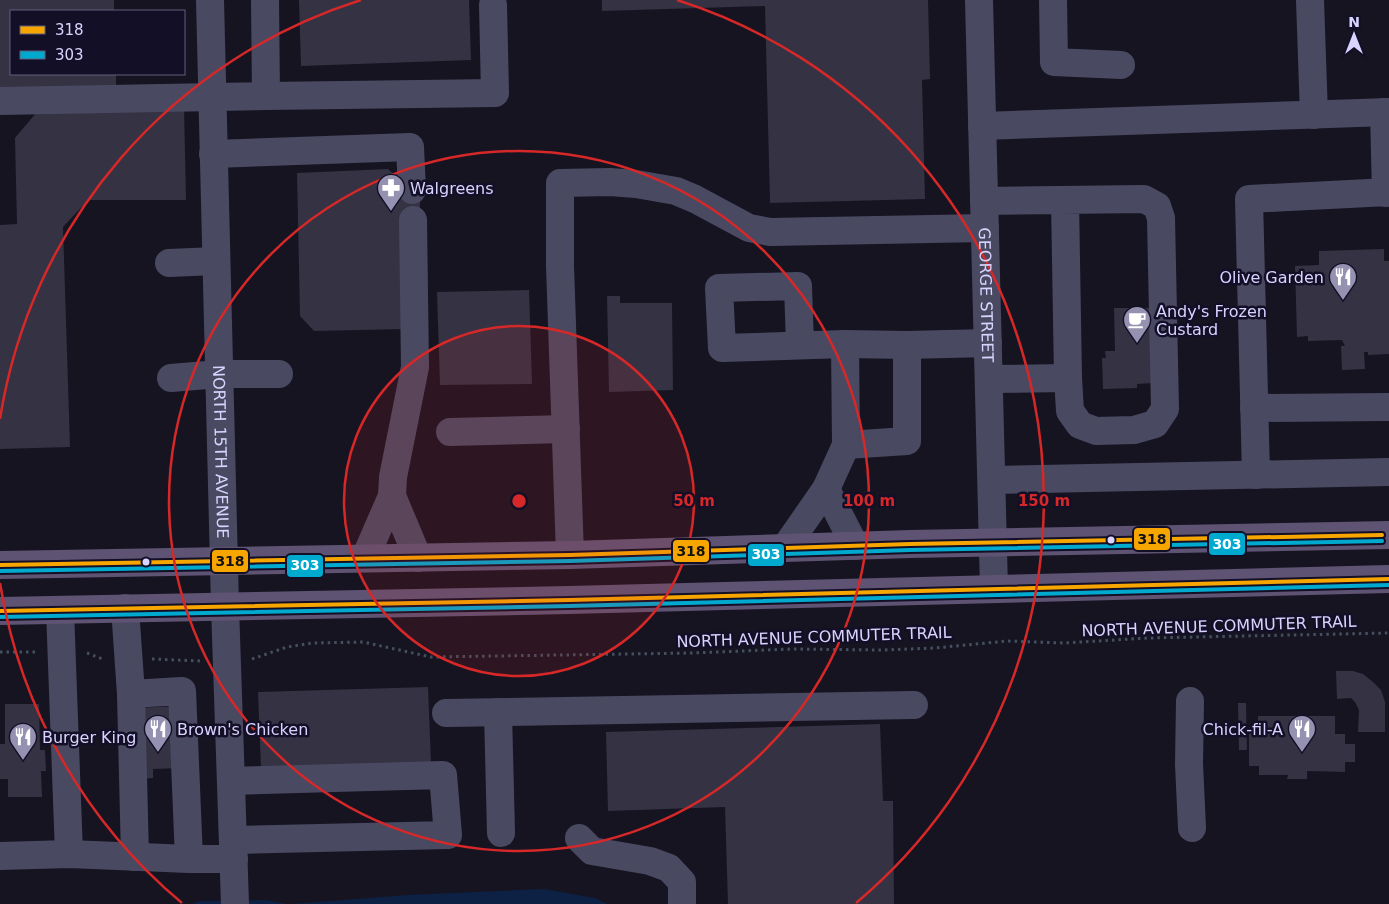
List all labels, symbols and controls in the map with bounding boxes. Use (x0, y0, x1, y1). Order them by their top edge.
legend (10, 10, 185, 75)
north arrow (1329, 10, 1379, 60)
text: N (1348, 14, 1360, 30)
text: 318 (55, 21, 84, 39)
text: 303 (55, 46, 84, 64)
pharmacy icon: Walgreens (376, 173, 406, 212)
place label: Walgreens (410, 179, 494, 198)
street label: GEORGE STREET (975, 227, 998, 363)
restaurant icon: Olive Garden (1328, 262, 1358, 301)
place label: Olive Garden (1219, 268, 1324, 287)
place label: Andy's Frozen Custard (1156, 302, 1267, 339)
cafe icon: Andy's Frozen Custard (1122, 305, 1152, 344)
street label: NORTH 15TH AVENUE (210, 365, 233, 539)
centre of rings (510, 492, 528, 510)
text: 50 m (673, 492, 715, 510)
text: 100 m (843, 492, 895, 510)
text: 150 m (1018, 492, 1070, 510)
line badge: 318 (1133, 527, 1171, 551)
text: 318 (1137, 531, 1167, 547)
line badge: 303 (1208, 532, 1246, 556)
unlabelled marker (1106, 535, 1116, 545)
text: 303 (1212, 536, 1242, 552)
line badge: 318 (672, 539, 710, 563)
text: 318 (676, 543, 706, 559)
line badge: 303 (747, 543, 785, 567)
text: 303 (751, 546, 781, 562)
line badge: 318 (211, 549, 249, 573)
text: 318 (215, 553, 245, 569)
line badge: 303 (286, 554, 324, 578)
unlabelled marker (141, 557, 151, 567)
text: 303 (290, 557, 320, 573)
street label: NORTH AVENUE COMMUTER TRAIL (1081, 612, 1357, 640)
street label: NORTH AVENUE COMMUTER TRAIL (676, 623, 952, 651)
restaurant icon: Brown's Chicken (143, 714, 173, 753)
restaurant icon: Chick-fil-A (1287, 714, 1317, 753)
place label: Brown's Chicken (177, 720, 308, 739)
place label: Chick-fil-A (1203, 720, 1283, 739)
restaurant icon: Burger King (8, 722, 38, 761)
place label: Burger King (42, 728, 136, 747)

